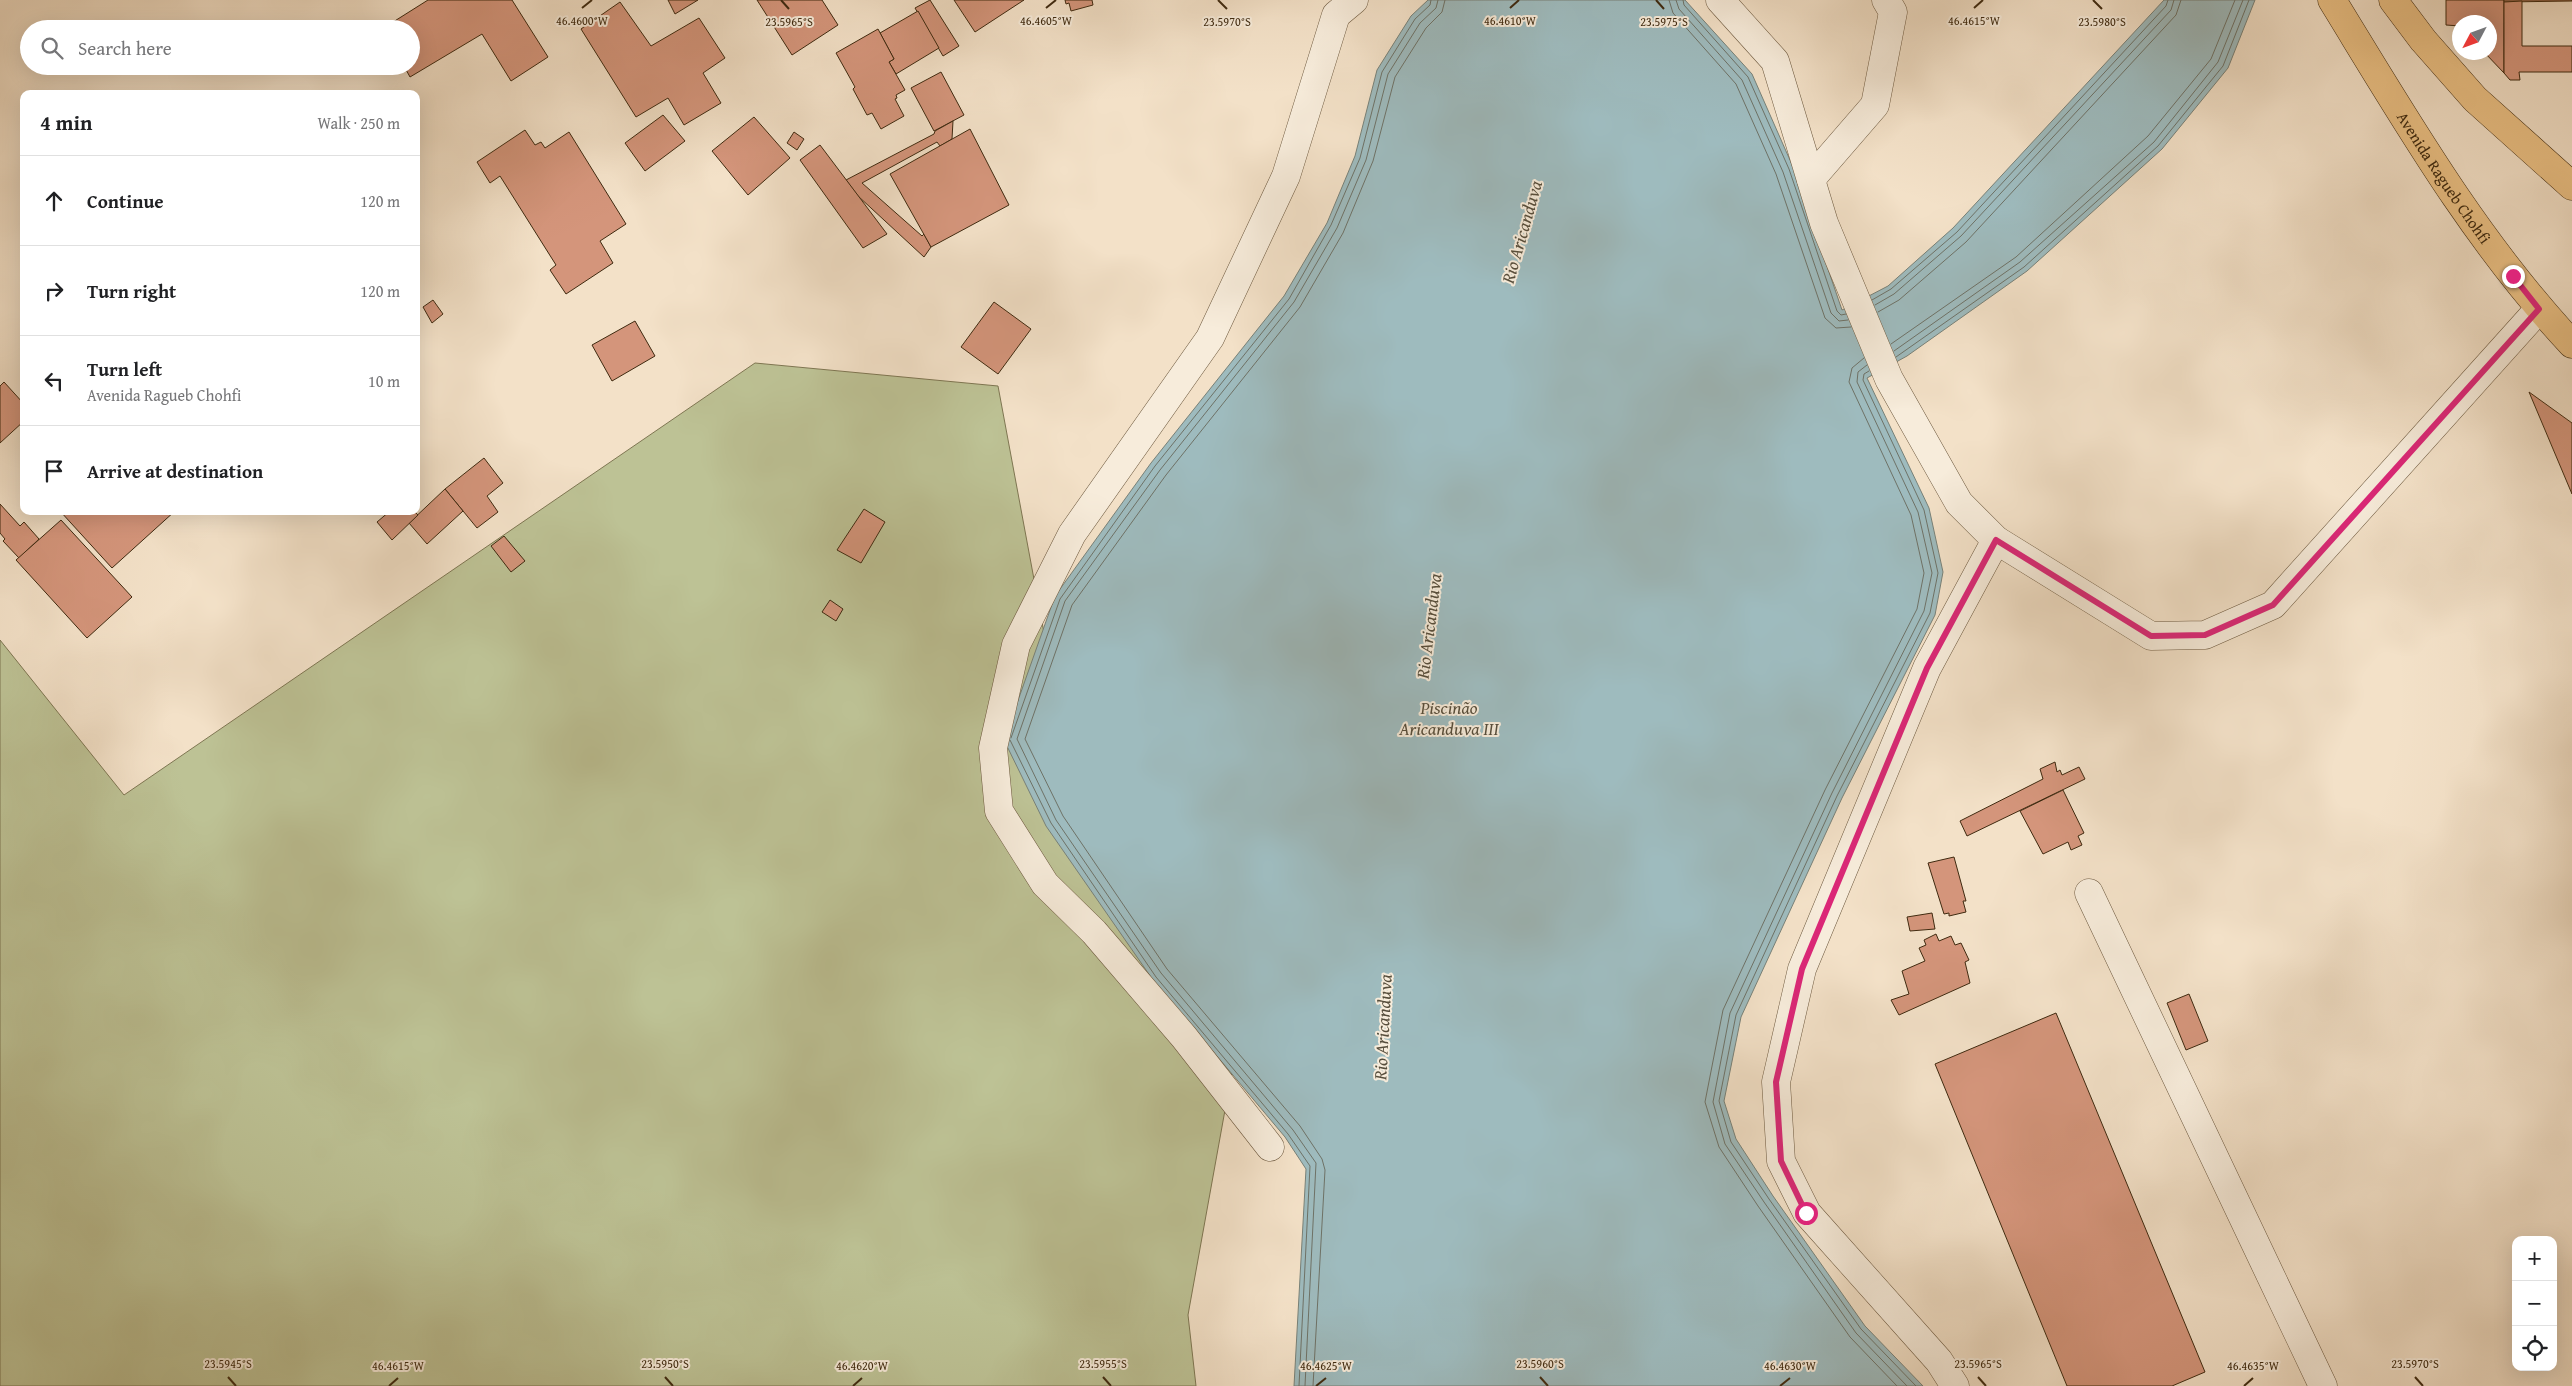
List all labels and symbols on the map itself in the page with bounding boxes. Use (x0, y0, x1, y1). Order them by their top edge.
text: 46.4600°W (556, 12, 609, 29)
text: 46.4605°W (1020, 12, 1073, 29)
text: 46.4610°W (1484, 12, 1537, 29)
text: 46.4615°W (1948, 12, 2001, 29)
text: 23.5965°S (765, 13, 813, 30)
text: 23.5970°S (1203, 13, 1251, 30)
text: 23.5975°S (1640, 13, 1688, 30)
text: 23.5980°S (2078, 13, 2126, 30)
north arrow (2452, 15, 2497, 60)
street label: Avenida Ragueb Chohfi (2391, 107, 2497, 249)
water label: Rio Aricanduva (1494, 177, 1549, 287)
route end (2502, 265, 2525, 288)
water label: Rio Aricanduva (1409, 571, 1448, 681)
water label: Piscinão Aricanduva III (1398, 694, 1500, 742)
water label: Rio Aricanduva (1366, 973, 1399, 1082)
route start (1795, 1202, 1818, 1225)
text: 23.5945°S (204, 1355, 252, 1372)
text: 23.5950°S (641, 1355, 689, 1372)
text: 23.5955°S (1079, 1355, 1127, 1372)
text: 23.5960°S (1516, 1355, 1564, 1372)
text: 23.5965°S (1954, 1355, 2002, 1372)
text: 23.5970°S (2391, 1355, 2439, 1372)
text: 46.4615°W (372, 1357, 425, 1374)
text: 46.4620°W (836, 1357, 889, 1374)
text: 46.4625°W (1300, 1357, 1353, 1374)
text: 46.4630°W (1764, 1357, 1817, 1374)
text: 46.4635°W (2227, 1357, 2280, 1374)

